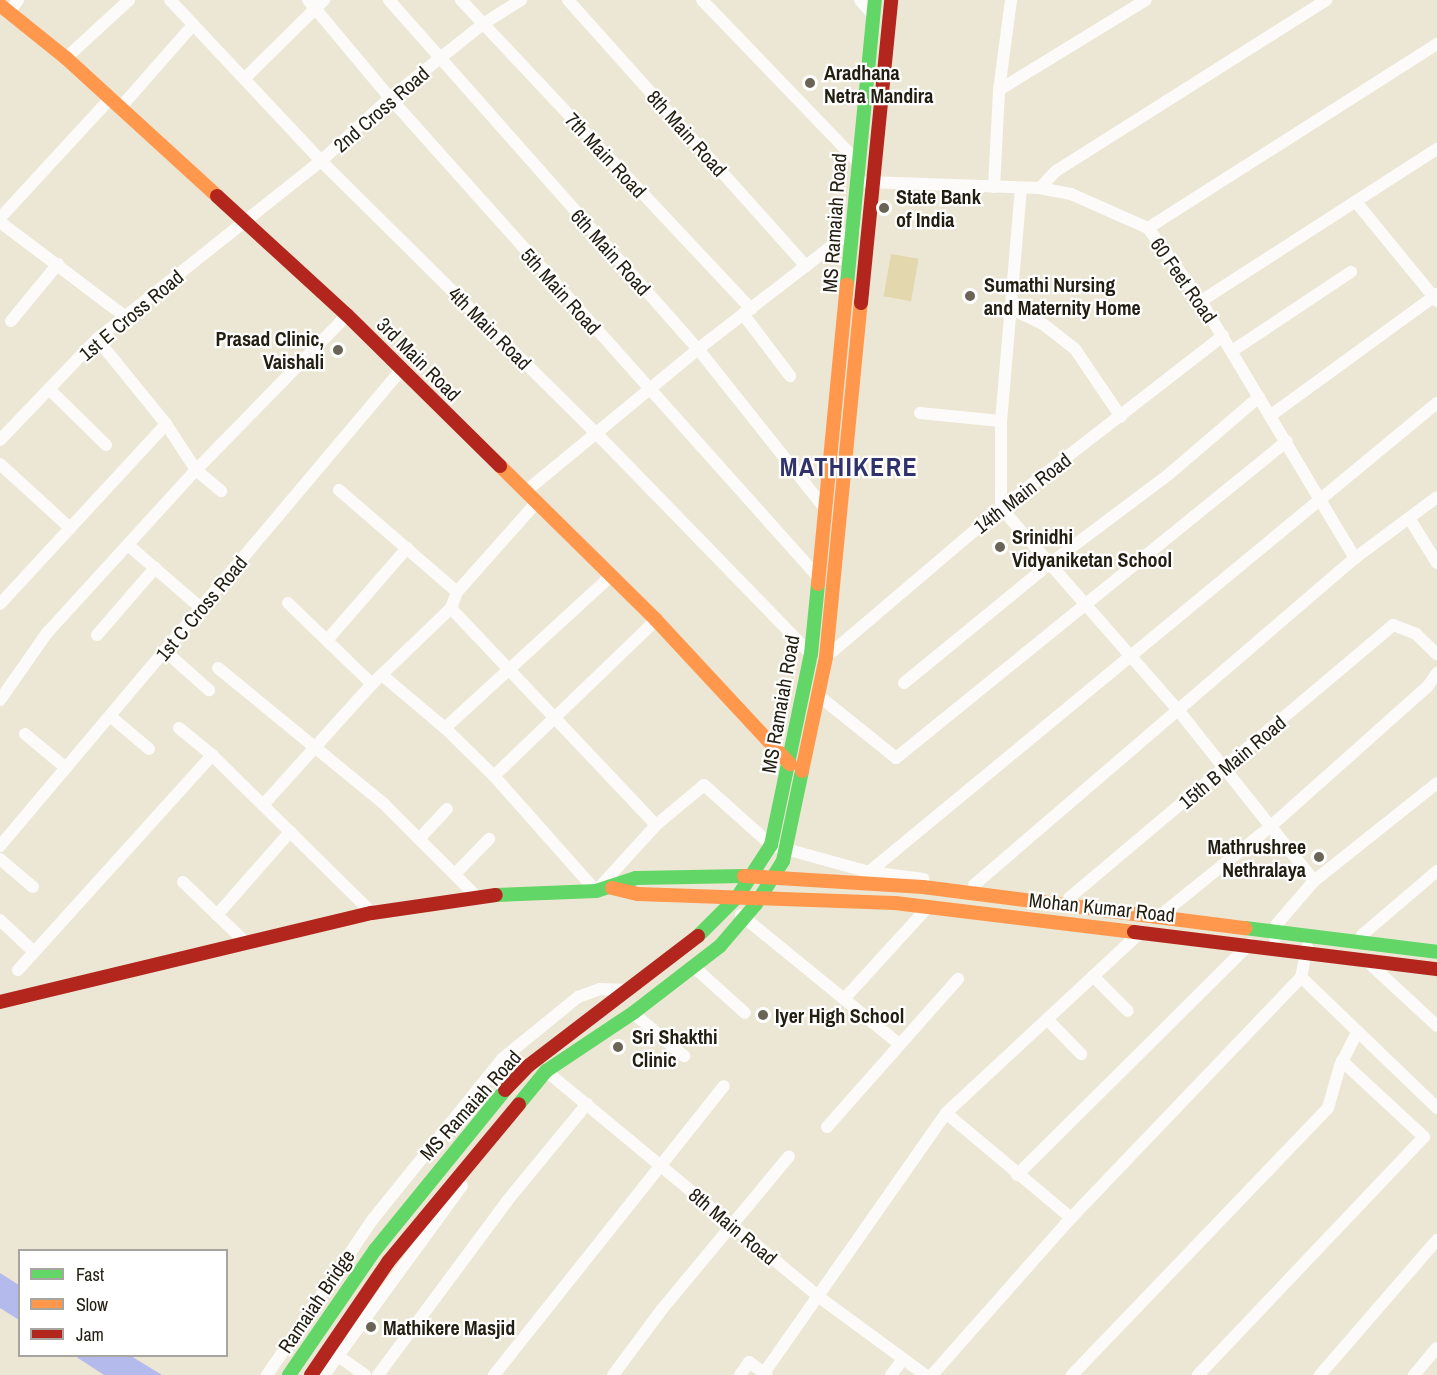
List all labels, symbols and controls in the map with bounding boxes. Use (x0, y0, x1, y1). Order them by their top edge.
place label: Aradhana Netra Mandira (824, 60, 933, 107)
street label: 2nd Cross Road (328, 61, 434, 157)
marker: Aradhana Netra Mandira (801, 74, 819, 92)
street label: 8th Main Road (642, 85, 732, 181)
street label: 7th Main Road (561, 107, 651, 203)
street label: MS Ramaiah Road (817, 153, 851, 293)
place label: State Bank of India (896, 184, 981, 231)
marker: State Bank of India (877, 201, 891, 215)
street label: 6th Main Road (566, 204, 656, 300)
street label: 60 Feet Road (1146, 233, 1222, 327)
street label: 5th Main Road (516, 243, 606, 339)
street label: 1st E Cross Road (74, 265, 188, 365)
place label: Sumathi Nursing and Maternity Home (984, 272, 1141, 319)
street label: 4th Main Road (443, 281, 537, 375)
marker: Sumathi Nursing and Maternity Home (961, 287, 979, 305)
street label: 3rd Main Road (372, 312, 466, 406)
place label: Prasad Clinic, Vaishali (216, 326, 324, 373)
marker: Prasad Clinic, Vaishali (329, 341, 347, 359)
street label: 14th Main Road (969, 448, 1075, 538)
district label: MATHIKERE (780, 451, 918, 483)
place label: Srinidhi Vidyaniketan School (1012, 524, 1172, 571)
marker: Srinidhi Vidyaniketan School (993, 540, 1007, 554)
street label: 1st C Cross Road (150, 551, 252, 665)
street label: MS Ramaiah Road (756, 633, 804, 775)
street label: 15th B Main Road (1174, 710, 1290, 814)
place label: Mathrushree Nethralaya (1208, 834, 1306, 881)
marker: Mathrushree Nethralaya (1310, 848, 1328, 866)
street label: Mohan Kumar Road (1028, 887, 1176, 927)
place label: Iyer High School (775, 1003, 904, 1027)
marker: Iyer High School (756, 1008, 770, 1022)
place label: Sri Shakthi Clinic (632, 1024, 718, 1071)
marker: Sri Shakthi Clinic (609, 1038, 627, 1056)
street label: MS Ramaiah Road (414, 1045, 526, 1165)
street label: 8th Main Road (684, 1182, 782, 1270)
street label: Ramaiah Bridge (273, 1245, 359, 1357)
legend (18, 1249, 228, 1357)
text: Fast (76, 1262, 104, 1287)
text: Slow (76, 1292, 108, 1317)
place label: Mathikere Masjid (383, 1315, 515, 1339)
marker: Mathikere Masjid (364, 1320, 378, 1334)
text: Jam (76, 1322, 104, 1347)

